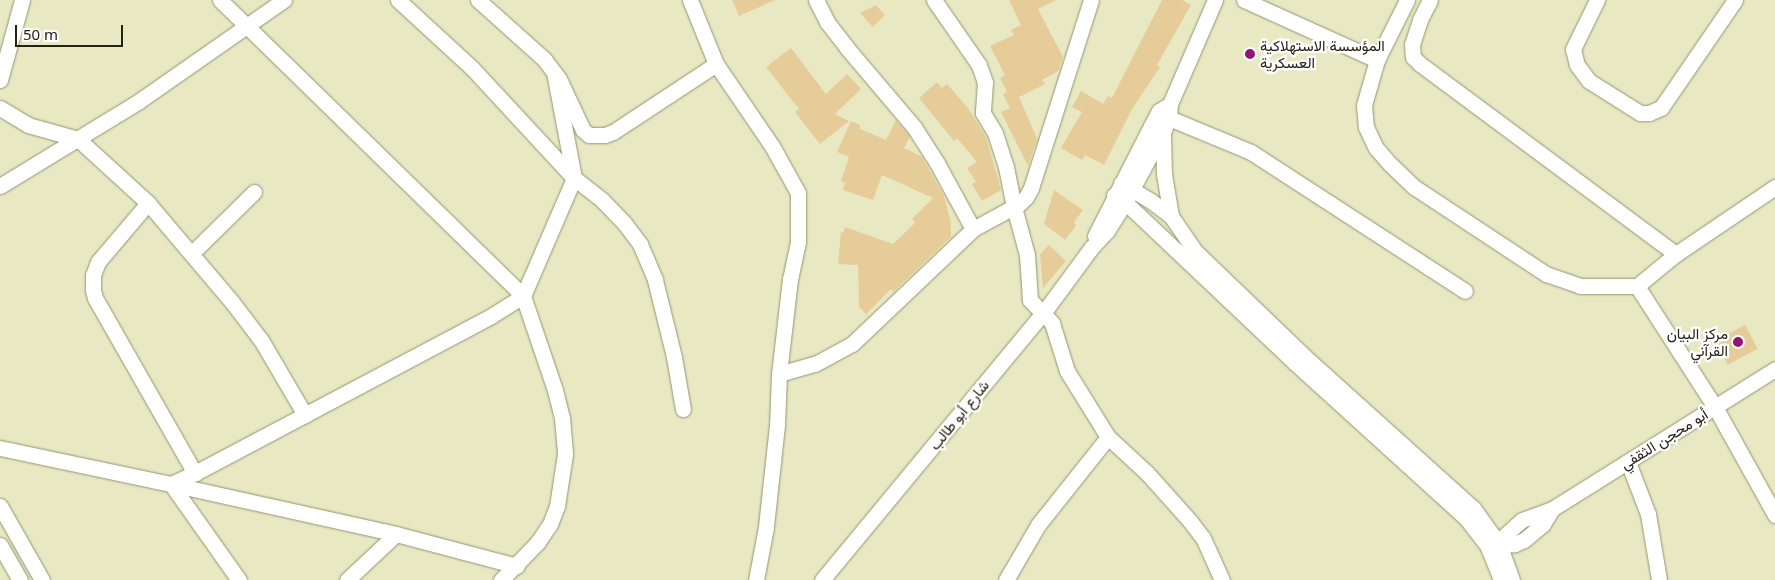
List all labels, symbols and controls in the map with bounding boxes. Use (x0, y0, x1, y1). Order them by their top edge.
scale bar (18, 15, 125, 47)
text: 50 m (23, 24, 58, 44)
place label: المؤسسة الاستهلاكية العسكرية (1260, 36, 1385, 71)
marker: المؤسسة الاستهلاكية العسكرية (1244, 48, 1256, 60)
place label: مركز البيان القرآني (1667, 324, 1728, 359)
marker: مركز البيان القرآني (1732, 336, 1744, 348)
street label: شارع أبو طالب (925, 377, 993, 453)
street label: أبو محجن الثقفي (1617, 405, 1711, 473)

